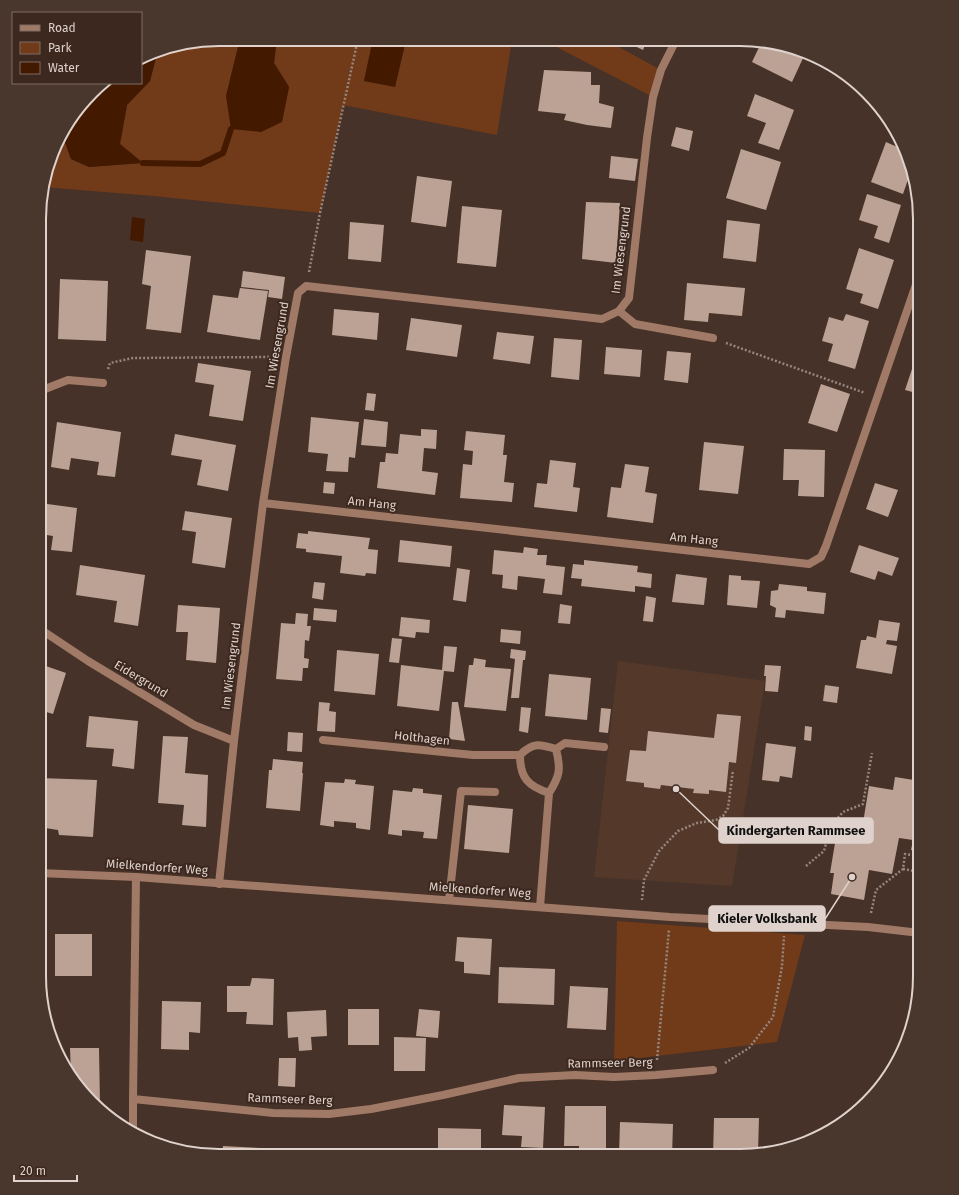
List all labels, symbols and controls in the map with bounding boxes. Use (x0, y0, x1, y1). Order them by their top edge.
legend (12, 12, 142, 84)
text: Road (48, 21, 76, 35)
text: Park (48, 41, 72, 55)
text: Water (48, 61, 80, 75)
street label: Im Wiesengrund (609, 205, 633, 295)
street label: Im Wiesengrund (262, 300, 292, 390)
street label: Am Hang (347, 494, 397, 513)
street label: Am Hang (669, 530, 719, 549)
street label: Im Wiesengrund (219, 621, 243, 711)
street label: Eidergrund (112, 658, 170, 700)
street label: Holthagen (393, 728, 451, 748)
callout: Kindergarten Rammsee (719, 818, 873, 843)
text: Kindergarten Rammsee (727, 823, 865, 838)
street label: Mielkendorfer Weg (106, 856, 209, 878)
street label: Mielkendorfer Weg (429, 879, 532, 901)
callout: Kieler Volksbank (709, 906, 825, 931)
text: Kieler Volksbank (717, 911, 818, 926)
street label: Rammseer Berg (567, 1055, 654, 1071)
street label: Rammseer Berg (247, 1091, 334, 1108)
scale bar (14, 1157, 77, 1183)
text: 20 m (20, 1164, 46, 1178)

